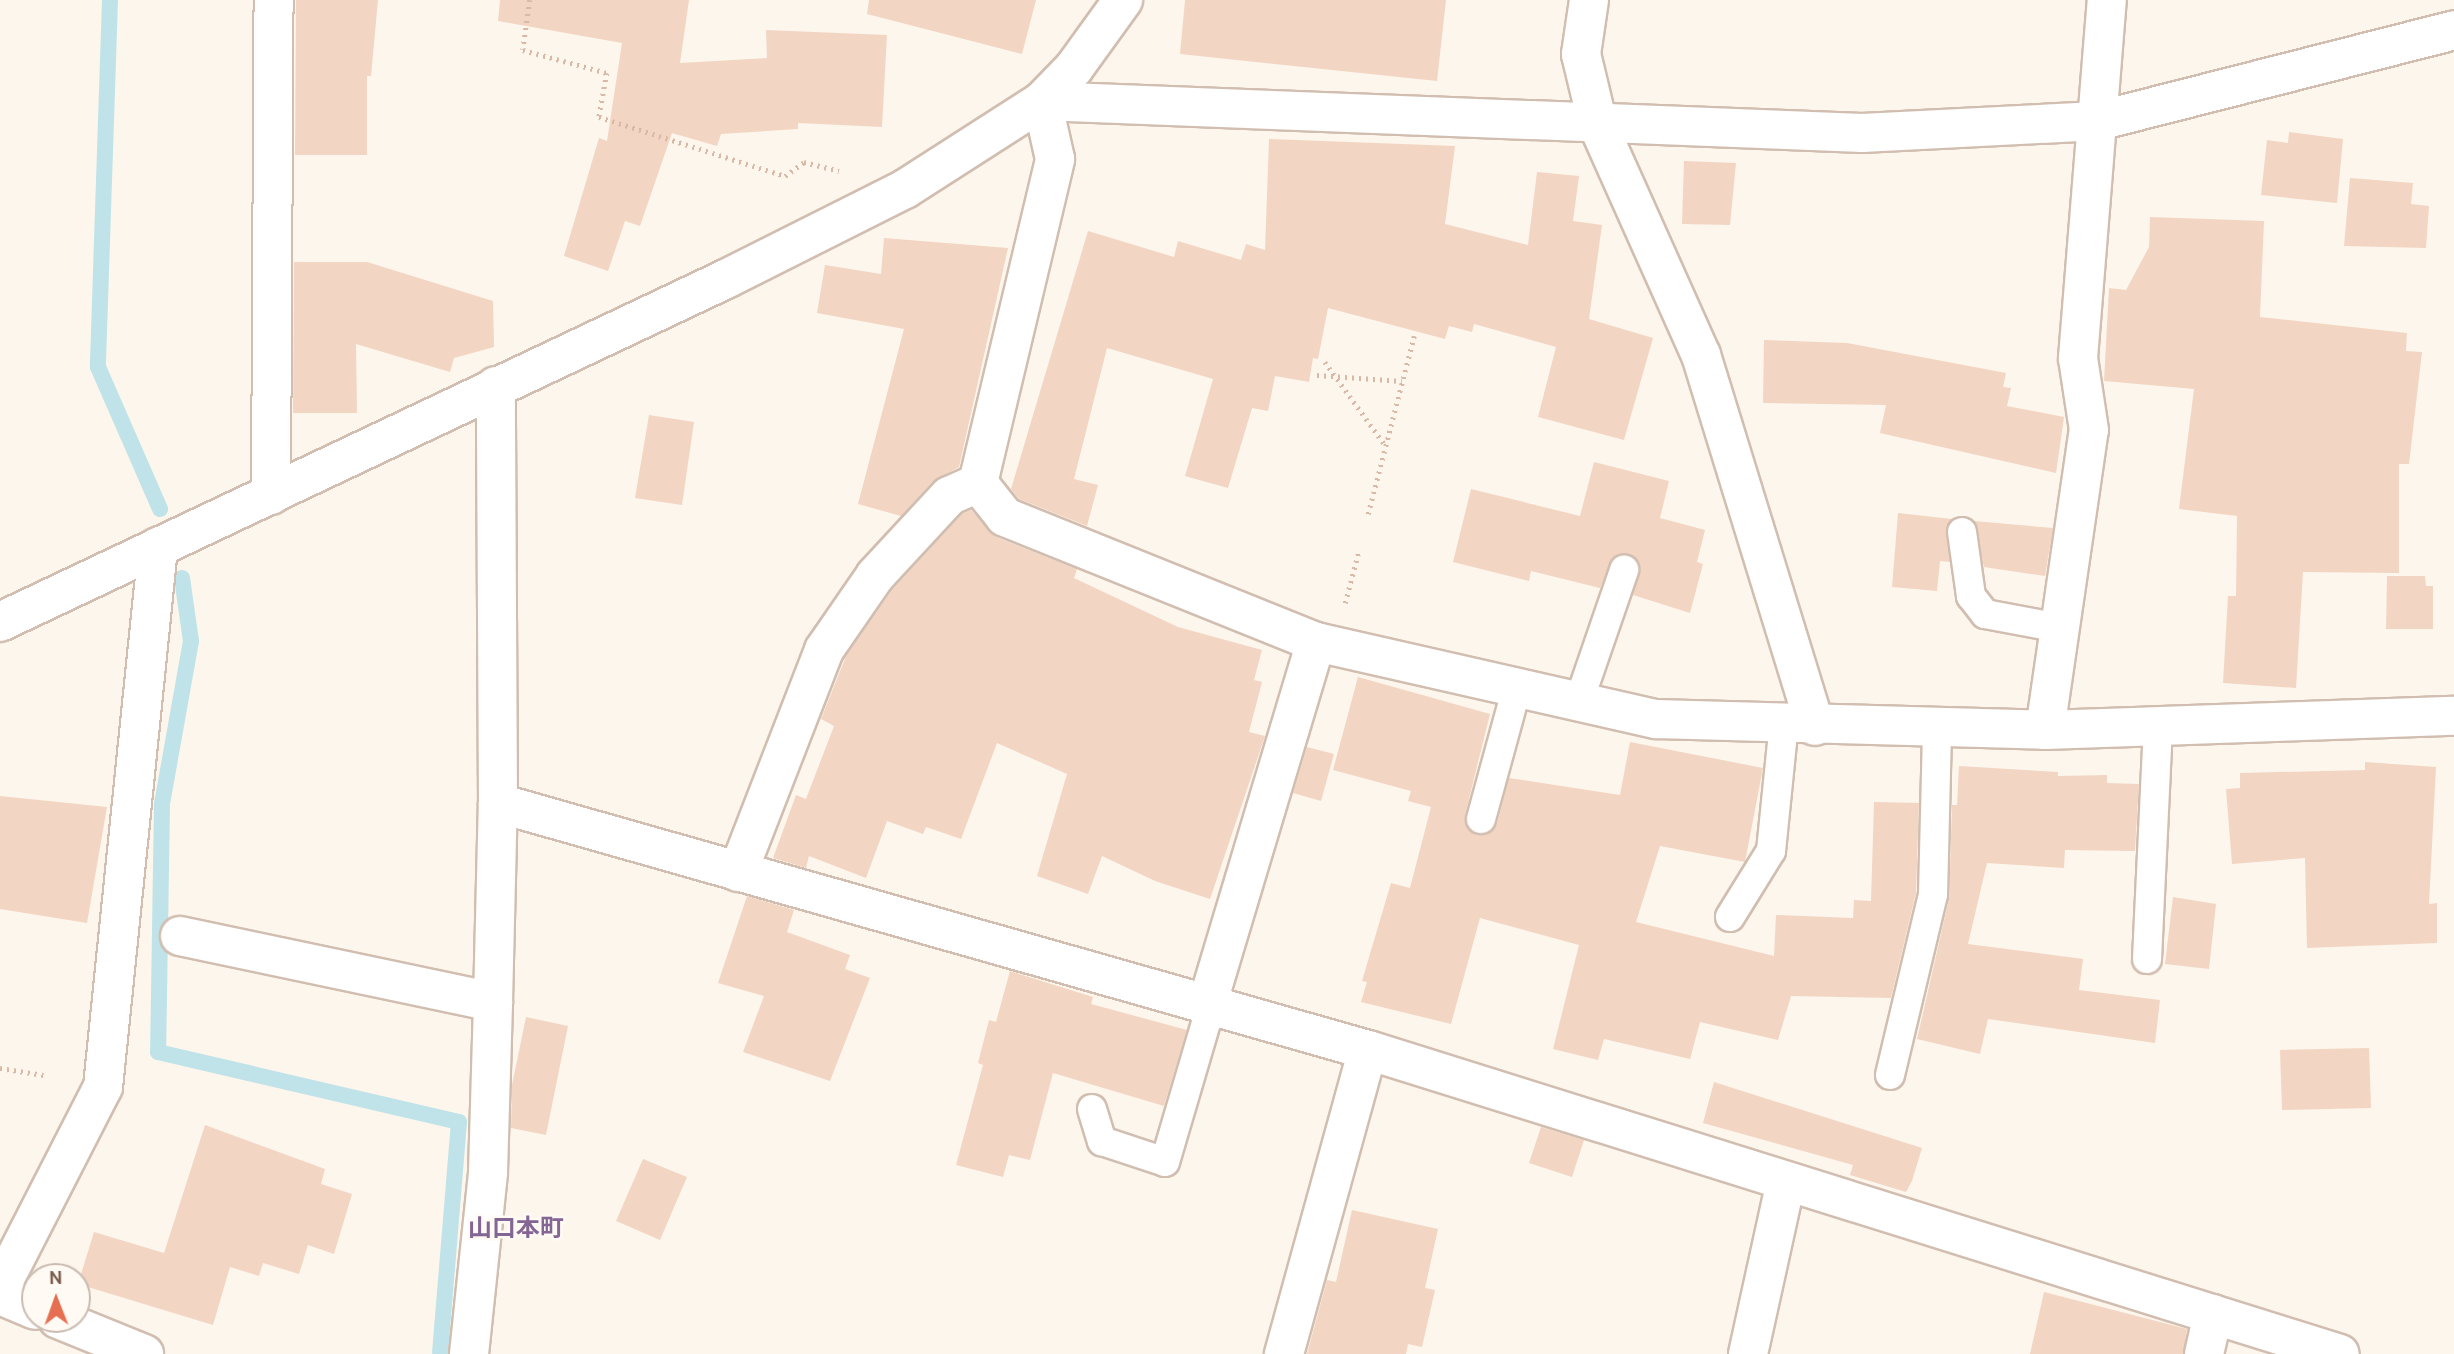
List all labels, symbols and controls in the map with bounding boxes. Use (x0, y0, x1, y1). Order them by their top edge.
district label: 山口本町 (468, 1217, 564, 1245)
north arrow (21, 1263, 91, 1333)
text: N (49, 1267, 63, 1291)

